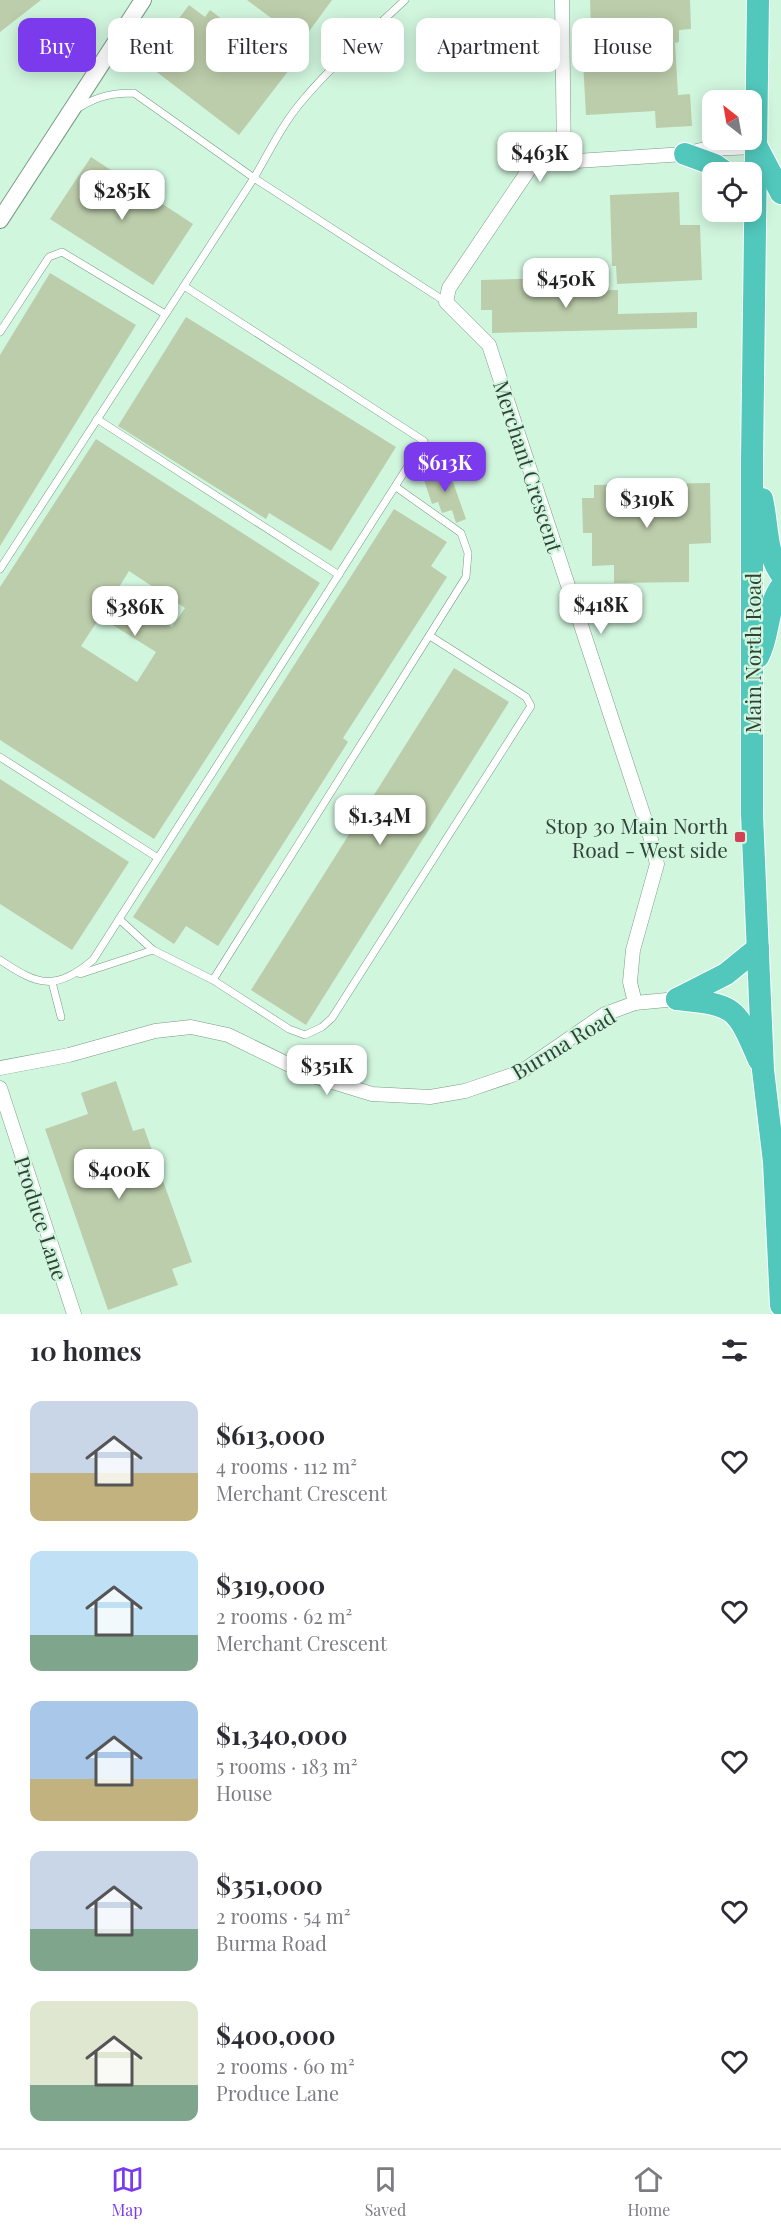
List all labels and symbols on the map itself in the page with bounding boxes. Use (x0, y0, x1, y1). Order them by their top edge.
north arrow (702, 90, 762, 150)
pin: $463K (498, 132, 582, 183)
pin: $285K (80, 170, 164, 221)
pin: $450K (524, 258, 608, 309)
street label: Merchant Crescent (488, 376, 570, 556)
pin: $613K (403, 442, 487, 493)
pin: $319K (605, 478, 689, 529)
street label: Main North Road (738, 573, 766, 733)
pin: $418K (559, 584, 643, 635)
pin: $386K (93, 586, 177, 637)
pin: $1.34M (331, 795, 429, 846)
place label: Stop 30 Main North Road - West side (545, 811, 729, 863)
marker: Stop 30 Main North Road - West side (733, 830, 747, 844)
street label: Burma Road (506, 1001, 620, 1085)
pin: $351K (285, 1045, 369, 1096)
pin: $400K (77, 1149, 161, 1200)
street label: Produce Lane (9, 1152, 75, 1284)

